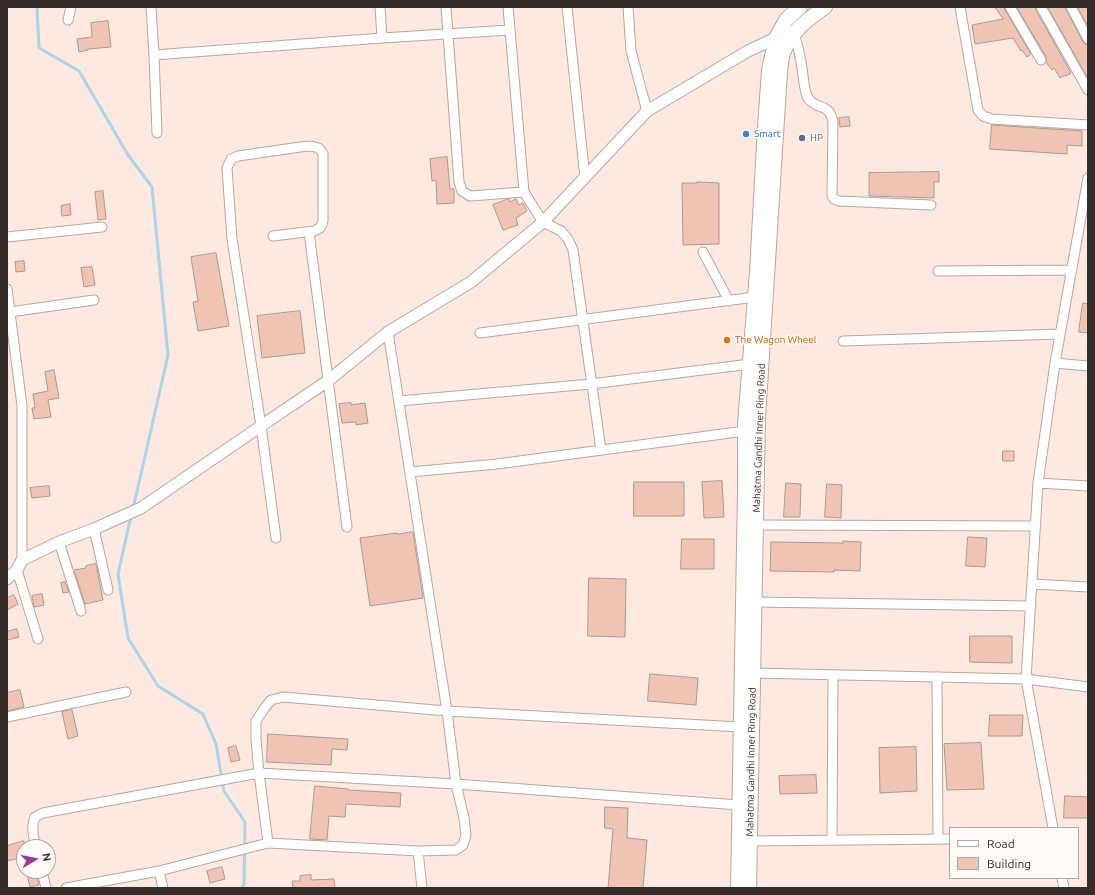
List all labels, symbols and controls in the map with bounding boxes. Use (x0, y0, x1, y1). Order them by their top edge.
place label: Smart (754, 128, 781, 140)
marker: Smart (741, 129, 751, 139)
place label: HP (810, 132, 823, 144)
marker: HP (797, 133, 807, 143)
place label: The Wagon Wheel (735, 334, 816, 346)
marker: The Wagon Wheel (722, 335, 732, 345)
street label: Mahatma Gandhi Inner Ring Road (750, 363, 768, 513)
street label: Mahatma Gandhi Inner Ring Road (744, 687, 758, 837)
legend (949, 827, 1079, 879)
text: Road (987, 837, 1015, 850)
north arrow (16, 839, 56, 879)
text: N (40, 852, 53, 862)
text: Building (987, 857, 1031, 870)

